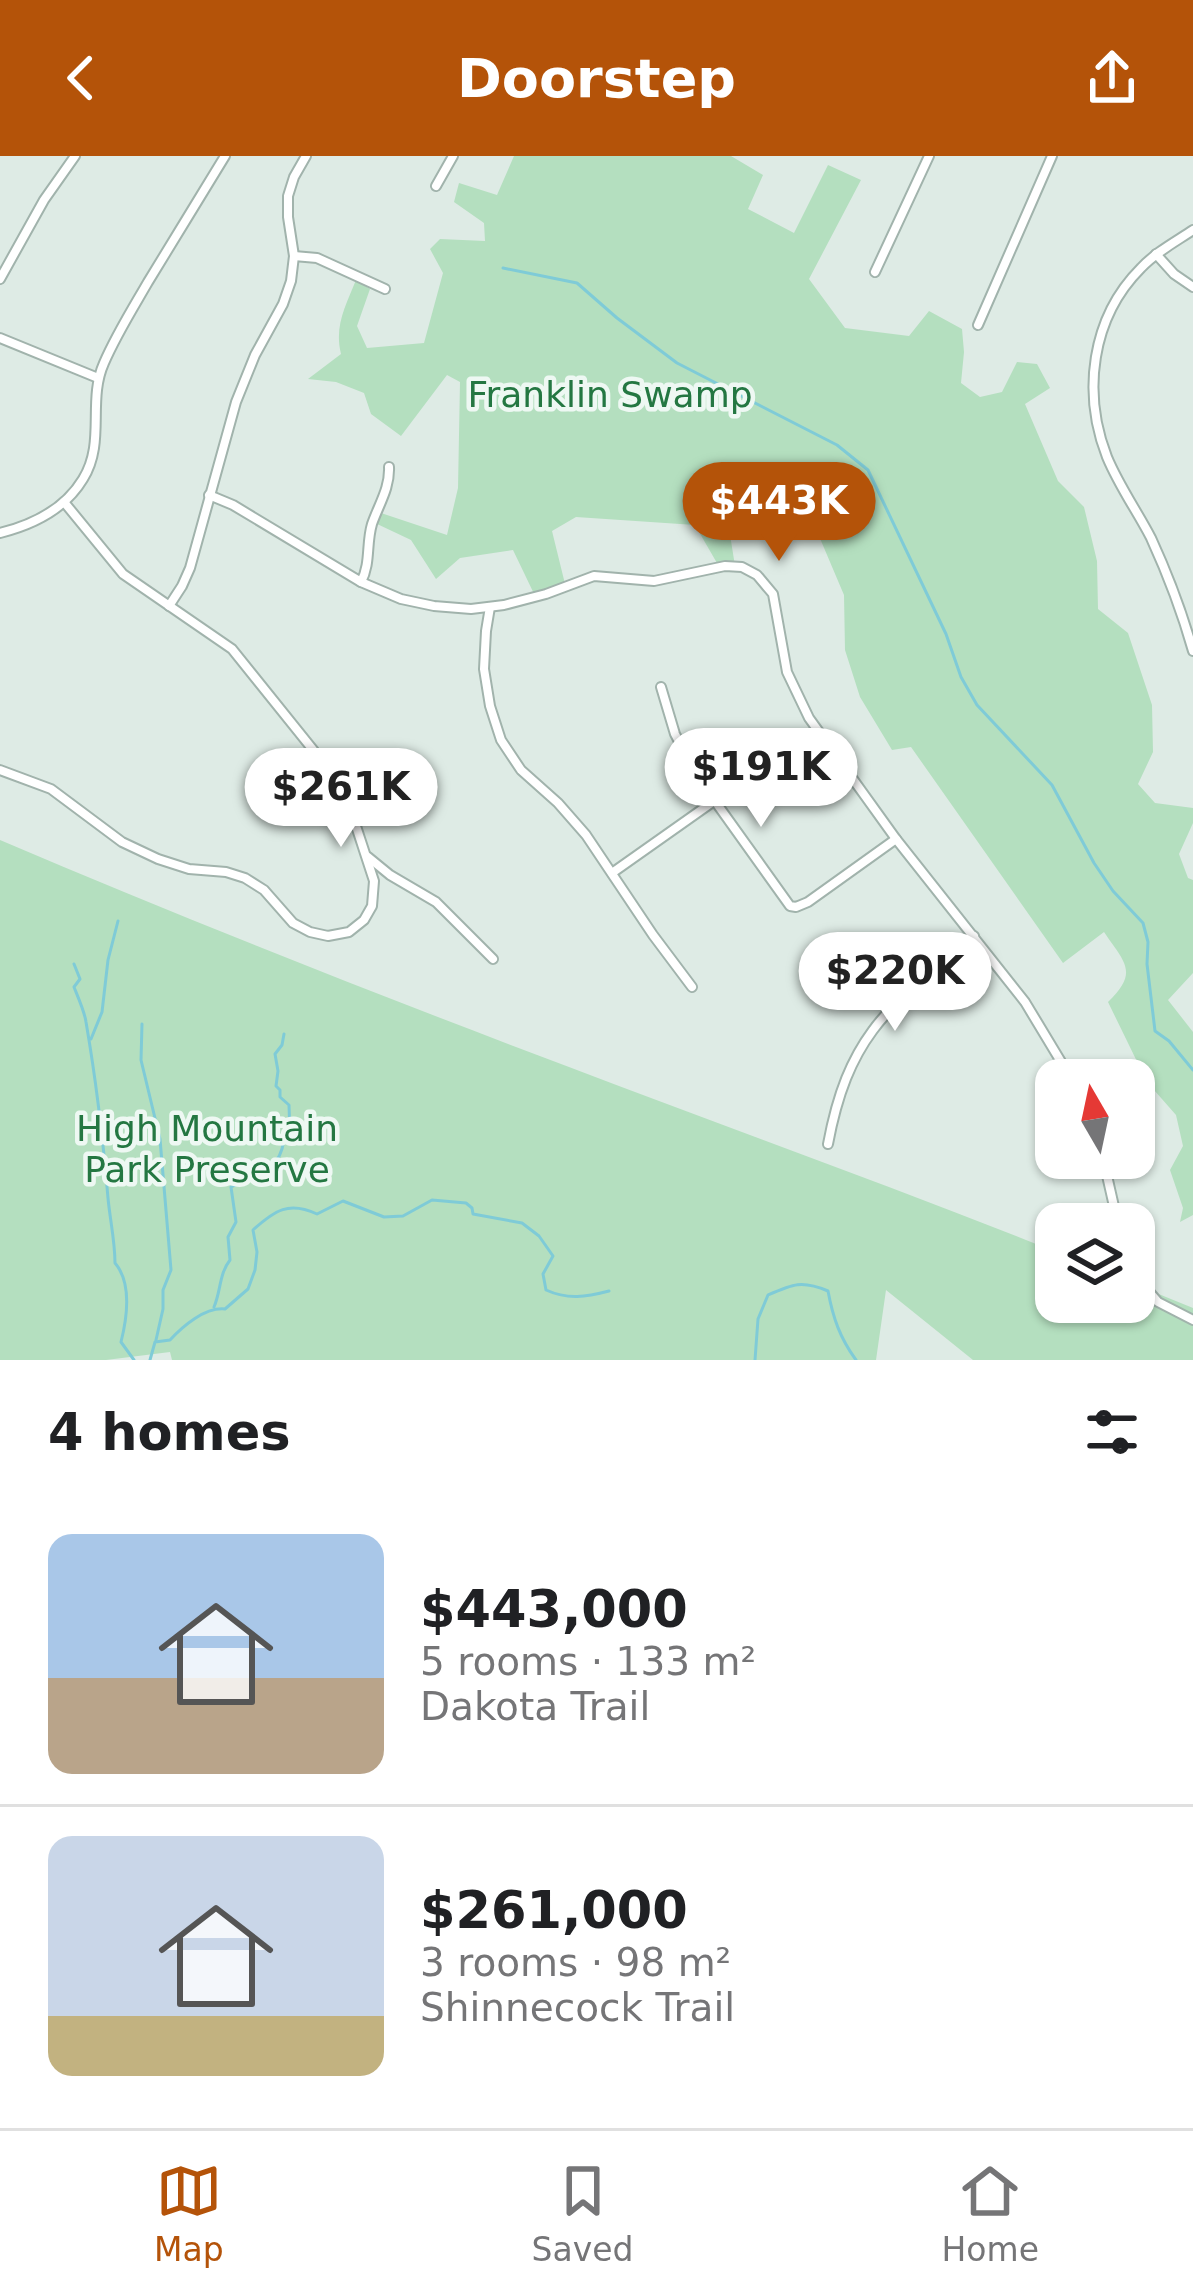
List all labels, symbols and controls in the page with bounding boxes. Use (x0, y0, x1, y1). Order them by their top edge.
icon: back (48, 45, 114, 111)
icon: share (1079, 45, 1145, 111)
text: Doorstep (457, 47, 736, 110)
park label: Franklin Swamp (467, 374, 753, 415)
pin: $443K (695, 462, 863, 564)
text: $443K (710, 478, 848, 523)
pin: $191K (677, 728, 845, 830)
text: $191K (692, 744, 830, 789)
pin: $261K (257, 748, 425, 850)
text: $261K (272, 764, 410, 809)
pin: $220K (811, 932, 979, 1034)
text: $220K (826, 948, 964, 993)
north arrow (1035, 1059, 1155, 1179)
map controls (1035, 1059, 1155, 1323)
park label: High Mountain Park Preserve (76, 1108, 338, 1190)
button: layers (1035, 1203, 1155, 1323)
icon: filters (1079, 1399, 1145, 1465)
text: 4 homes (48, 1403, 291, 1462)
text: $443,000 (420, 1580, 688, 1639)
icon: home (144, 1582, 288, 1726)
text: 5 rooms · 133 m² (420, 1639, 756, 1684)
text: Dakota Trail (420, 1684, 650, 1729)
text: $261,000 (420, 1881, 688, 1940)
icon: home (144, 1884, 288, 2028)
text: 3 rooms · 98 m² (420, 1940, 731, 1985)
text: Shinnecock Trail (420, 1985, 735, 2030)
tab: Map (154, 2158, 224, 2269)
tab: Saved (532, 2158, 634, 2269)
tab: Home (942, 2158, 1039, 2269)

